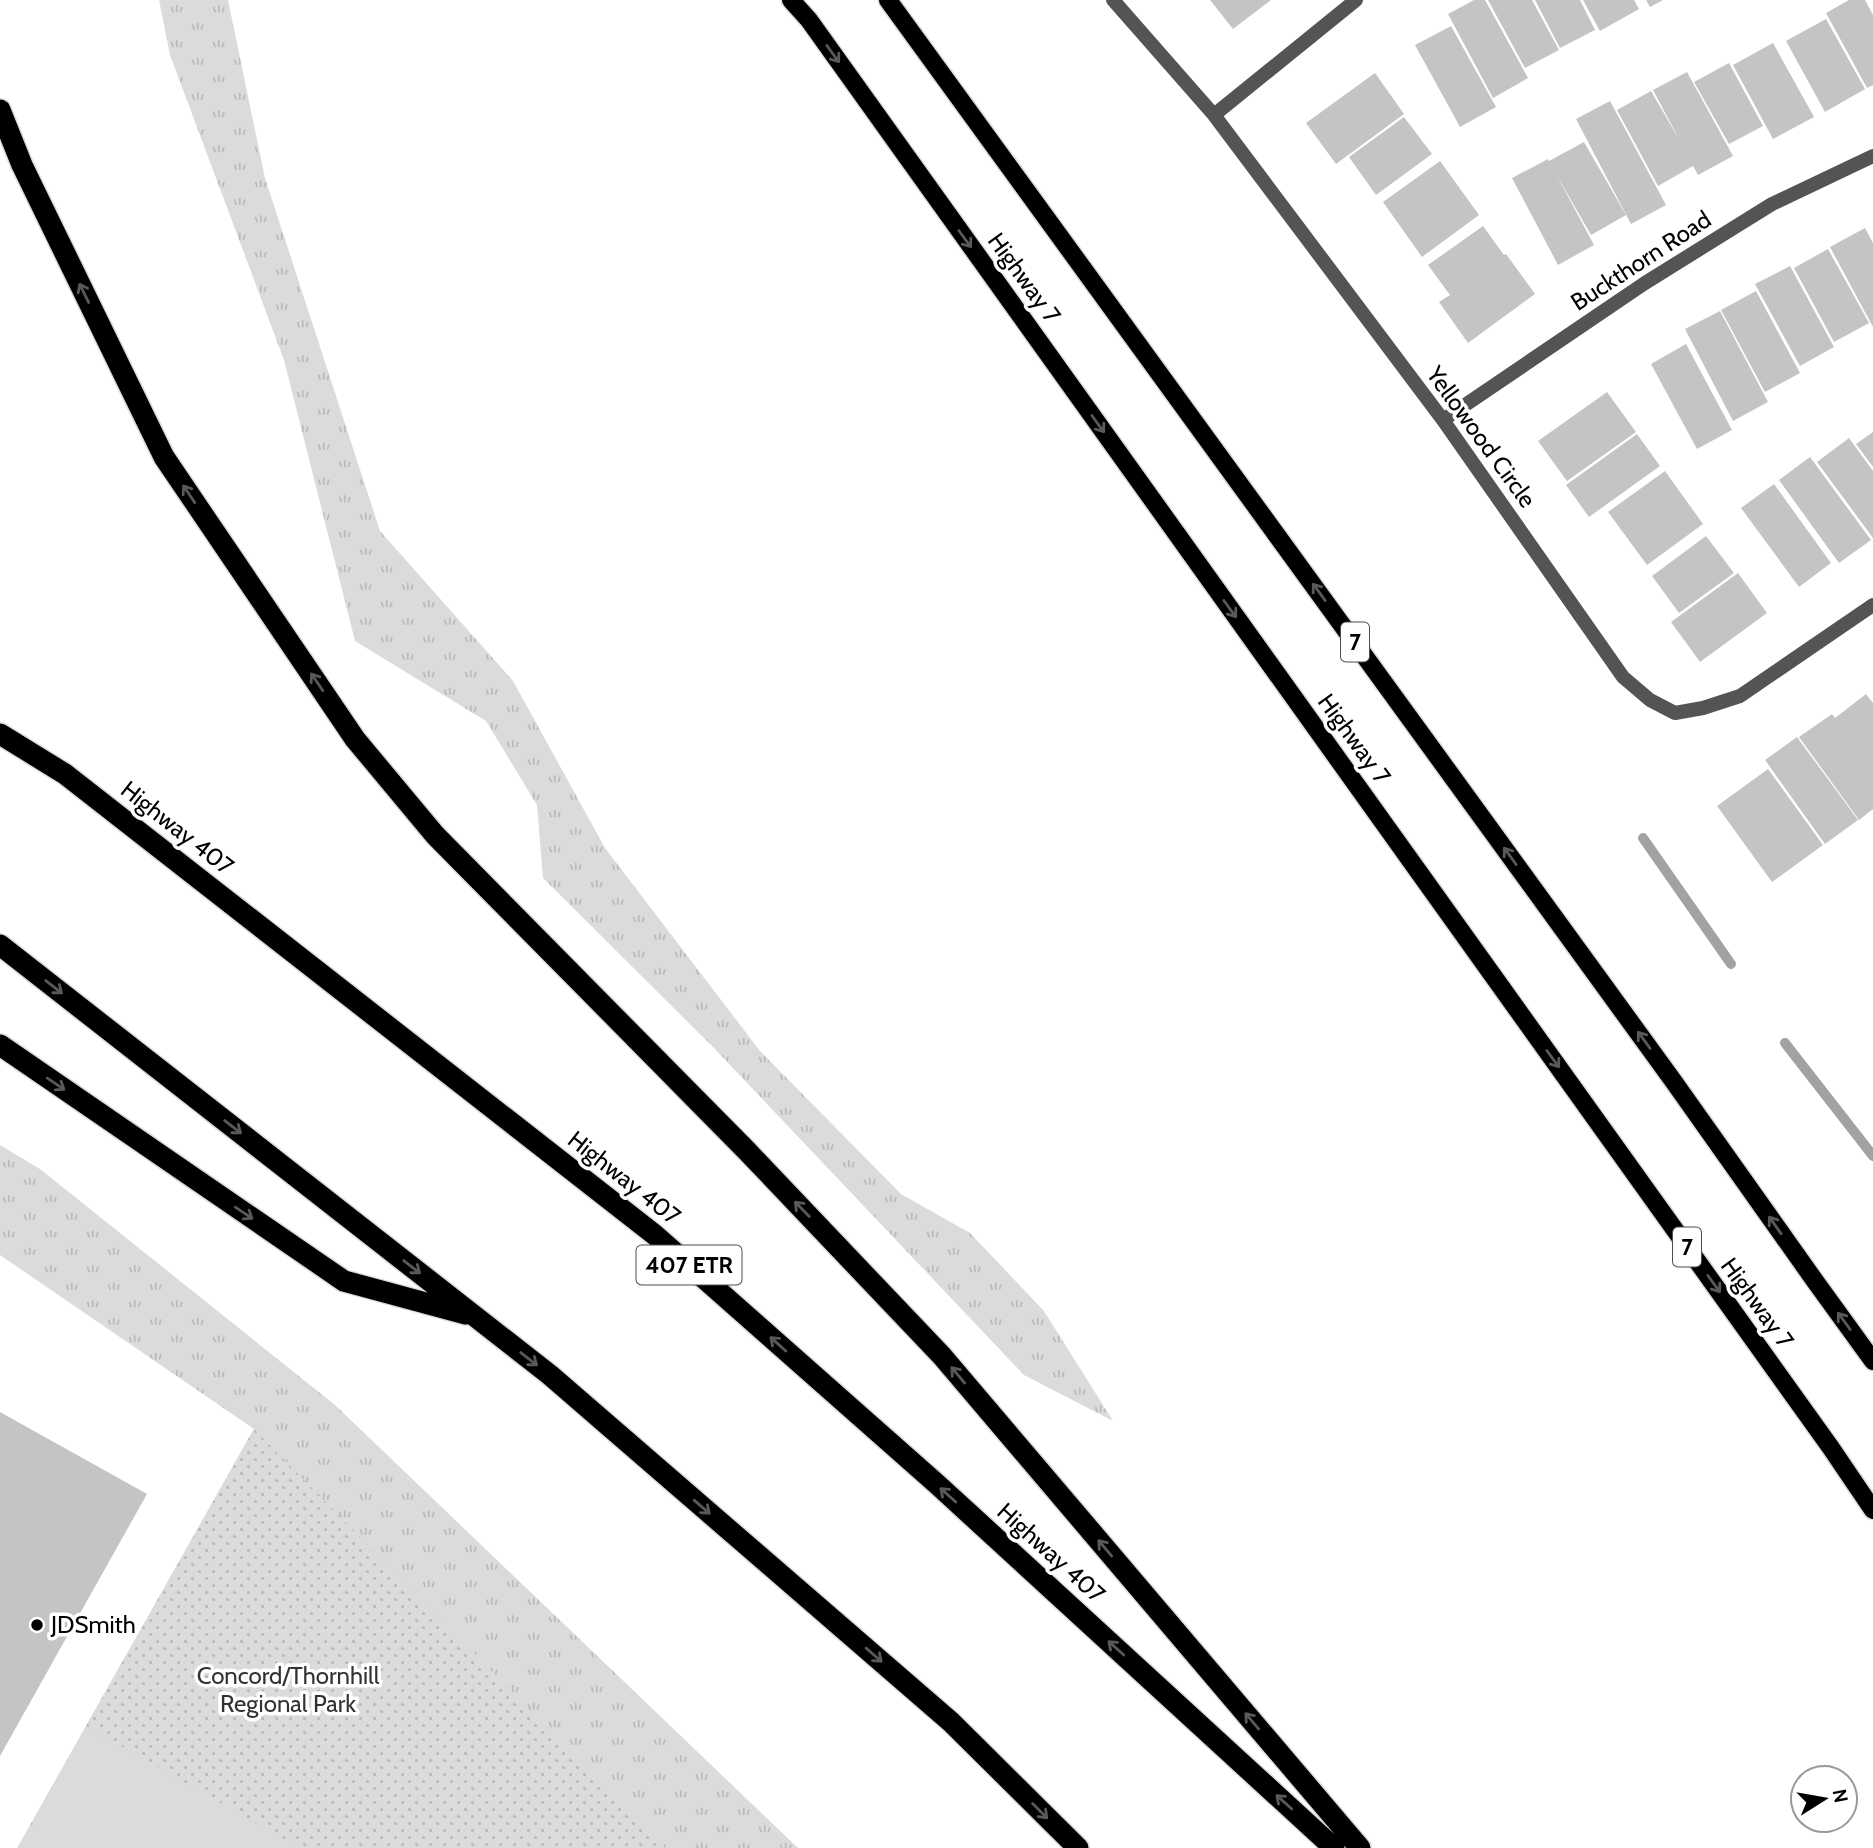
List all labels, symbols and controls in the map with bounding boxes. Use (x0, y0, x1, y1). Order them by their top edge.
one-way arrow (826, 44, 840, 63)
street label: Buckthorn Road (1565, 205, 1716, 317)
street label: Highway 7 (982, 227, 1067, 329)
one-way arrow (958, 229, 972, 248)
one-way arrow (77, 283, 90, 304)
street label: Yellowood Circle (1420, 360, 1542, 513)
one-way arrow (1090, 414, 1105, 433)
one-way arrow (182, 485, 196, 504)
one-way arrow (1312, 583, 1326, 602)
one-way arrow (1223, 599, 1237, 618)
road number: 7 (1341, 622, 1369, 662)
one-way arrow (310, 673, 324, 693)
street label: Highway 7 (1312, 688, 1397, 790)
street label: Highway 407 (115, 775, 239, 881)
one-way arrow (1503, 847, 1517, 866)
one-way arrow (44, 979, 63, 994)
one-way arrow (1637, 1031, 1651, 1050)
one-way arrow (1545, 1049, 1560, 1068)
one-way arrow (46, 1077, 65, 1091)
one-way arrow (223, 1120, 242, 1135)
street label: Highway 407 (562, 1125, 686, 1231)
one-way arrow (794, 1201, 811, 1218)
one-way arrow (234, 1206, 253, 1220)
one-way arrow (1768, 1216, 1782, 1235)
road number: 7 (1673, 1228, 1701, 1266)
road number: 407 ETR (636, 1246, 742, 1284)
street label: Highway 7 (1715, 1252, 1800, 1354)
one-way arrow (403, 1260, 421, 1275)
one-way arrow (1707, 1274, 1721, 1293)
one-way arrow (1837, 1312, 1851, 1331)
one-way arrow (769, 1336, 787, 1352)
one-way arrow (520, 1351, 538, 1366)
one-way arrow (950, 1366, 966, 1384)
one-way arrow (940, 1486, 957, 1503)
street label: Highway 407 (992, 1497, 1111, 1609)
one-way arrow (693, 1499, 711, 1515)
one-way arrow (1097, 1539, 1113, 1557)
place label: JDSmith (50, 1610, 136, 1639)
marker: JDSmith (29, 1617, 45, 1633)
one-way arrow (1108, 1640, 1125, 1657)
one-way arrow (865, 1647, 883, 1663)
park label: Concord/Thornhill Regional Park (197, 1661, 380, 1718)
one-way arrow (1245, 1713, 1260, 1731)
north arrow (1789, 1764, 1859, 1834)
text: N (1828, 1787, 1853, 1805)
one-way arrow (1275, 1794, 1293, 1810)
one-way arrow (1032, 1802, 1049, 1819)

